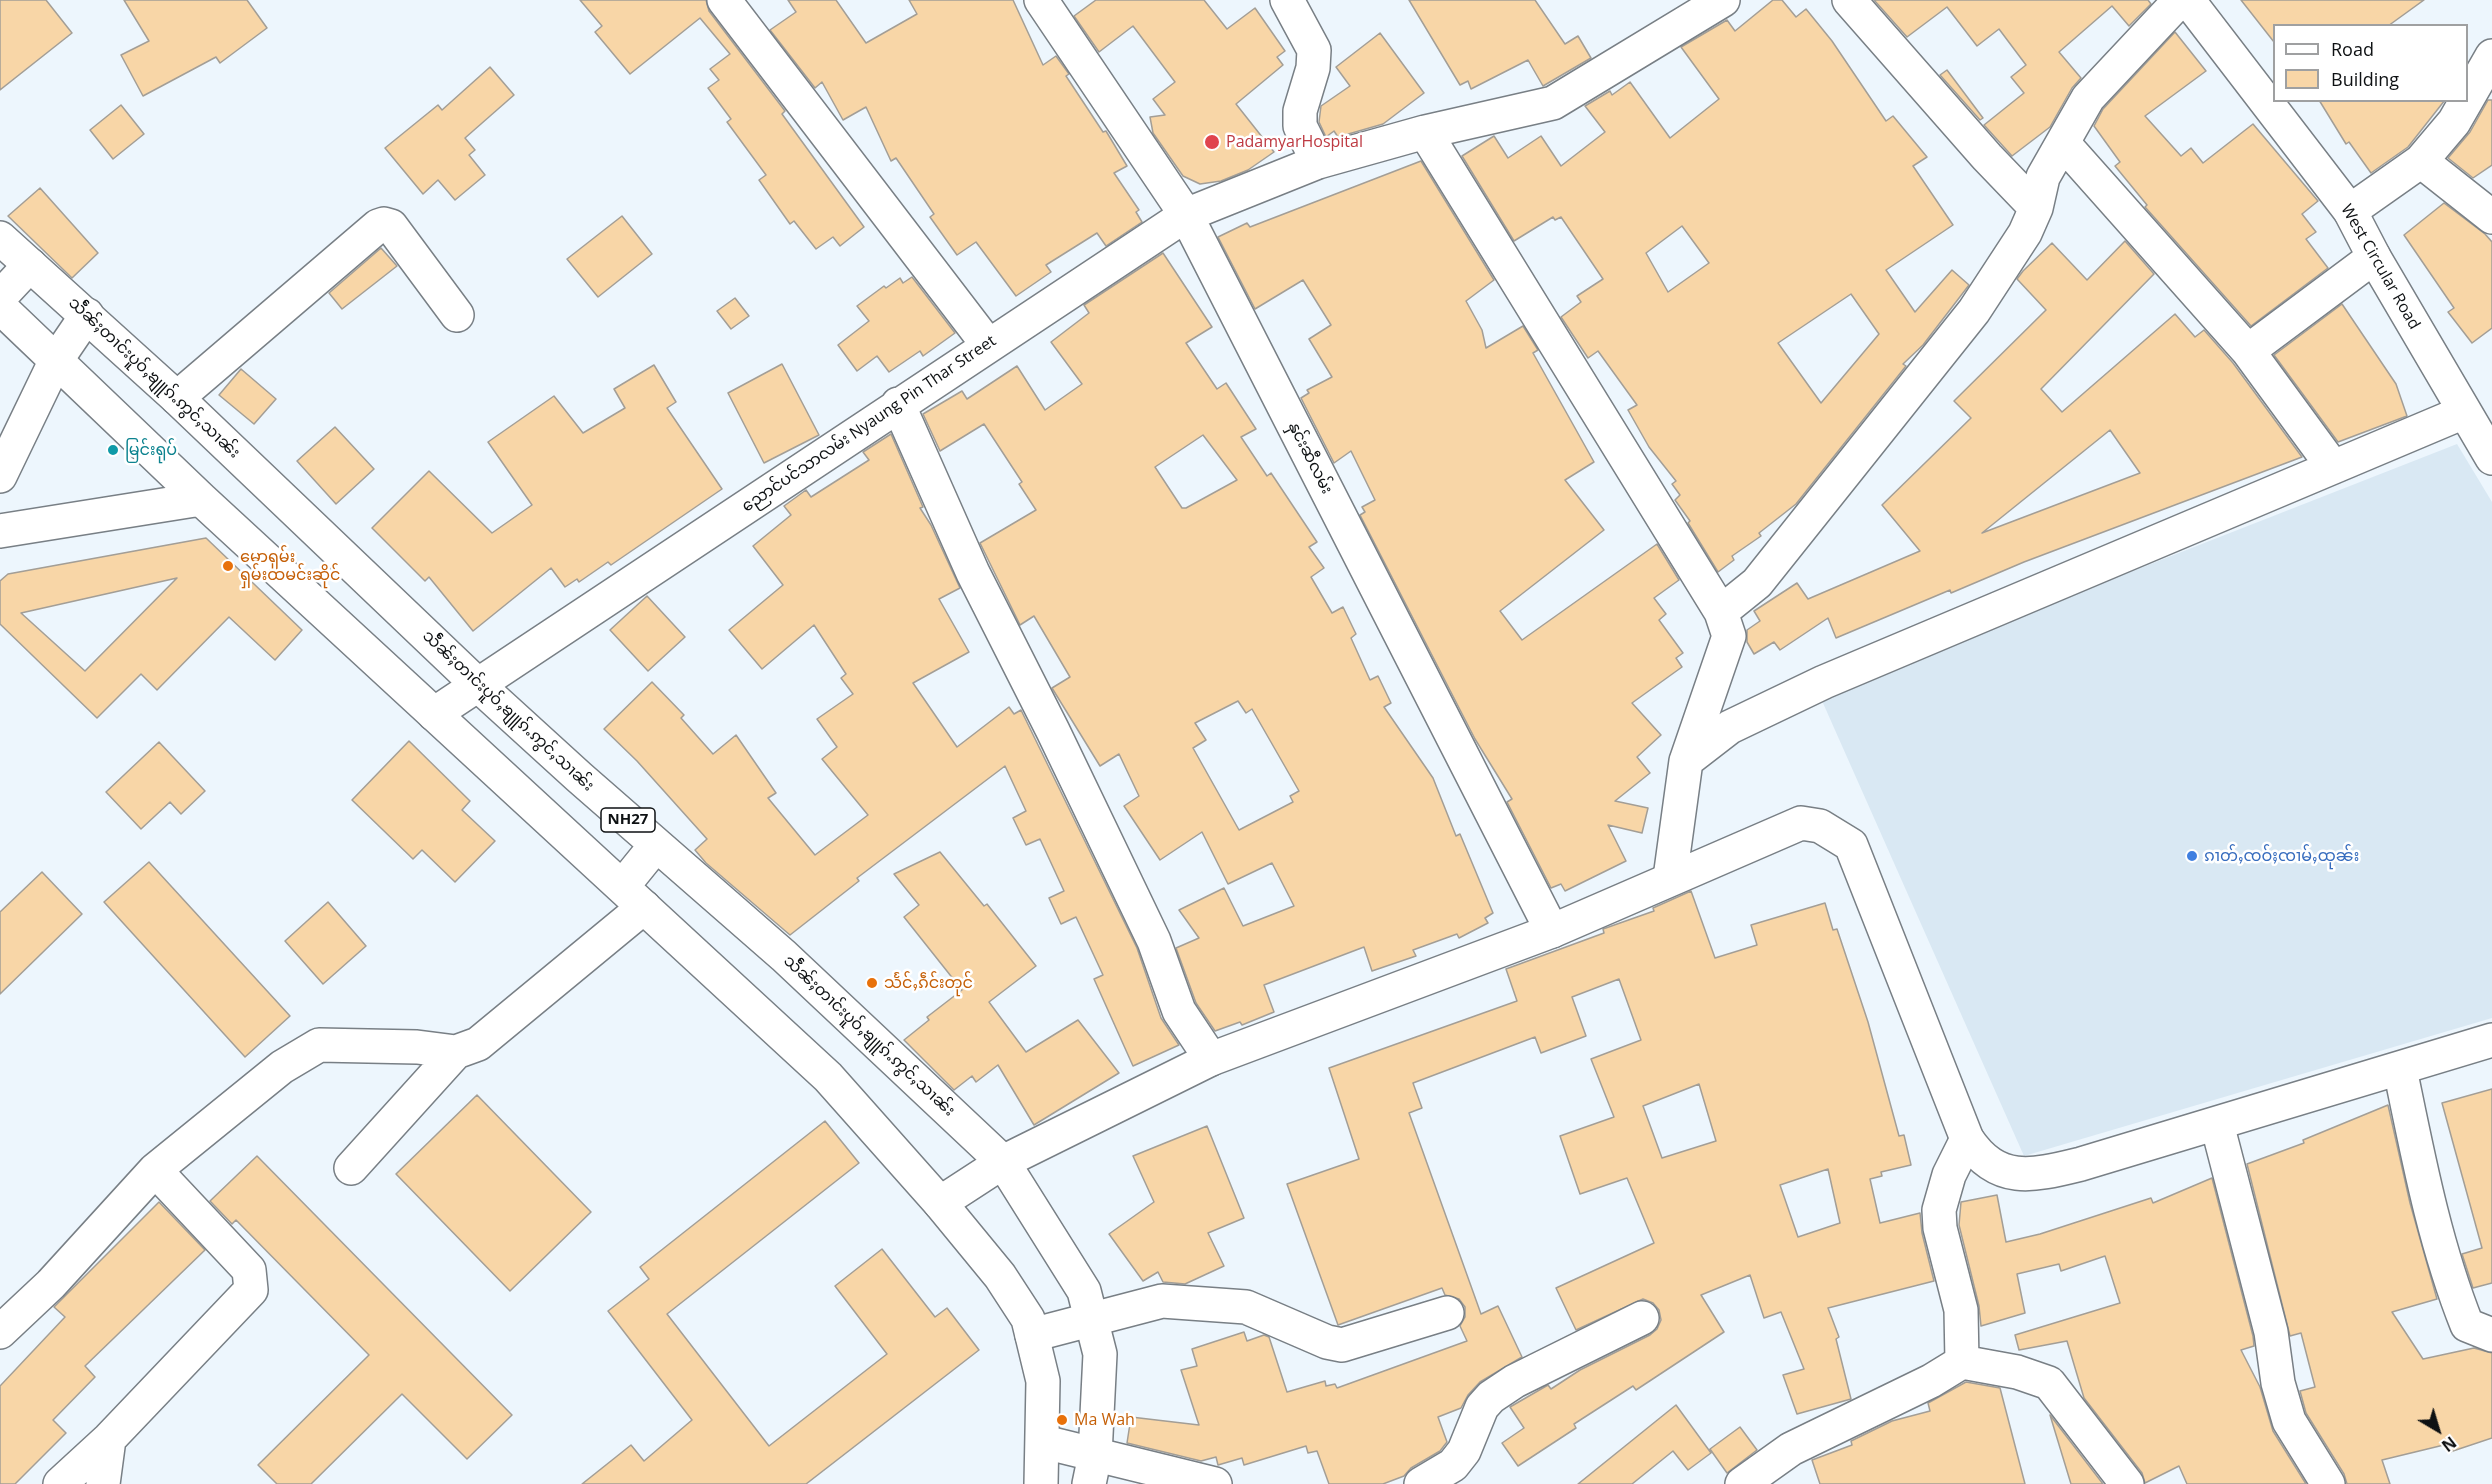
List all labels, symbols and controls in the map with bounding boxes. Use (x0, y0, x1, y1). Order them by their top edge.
legend (2273, 24, 2468, 102)
text: Road (2331, 37, 2374, 61)
text: Building (2331, 67, 2399, 91)
place label: PadamyarHospital (1226, 132, 1363, 152)
marker: PadamyarHospital (1203, 133, 1221, 151)
street label: West Circular Road (2336, 201, 2424, 333)
street label: သဵႅၼ်ႈတၢင်းပူဝ်ႇၶျူၵ်ႉဢွင်ႇသၢၼ်း (64, 293, 244, 463)
street label: ညောင်ပင်သာလမ်း Nyaung Pin Thar Street (738, 332, 1000, 516)
street label: နှင်းဆီလမ်း (1284, 419, 1336, 497)
place label: မြင်းရုပ် (125, 440, 177, 460)
marker: မြင်းရုပ် (106, 443, 120, 457)
place label: မောရှမ်း ရှမ်းထမင်းဆိုင် (240, 547, 340, 585)
marker: မောရှမ်း ရှမ်းထမင်းဆိုင် (221, 559, 235, 573)
street label: သဵႅၼ်ႈတၢင်းပူဝ်ႇၶျူၵ်ႉဢွင်ႇသၢၼ်း (418, 626, 598, 796)
road number: NH27 (601, 808, 655, 832)
place label: ၵၢတ်ႇၸဝ်ႈၸၢမ်ႇထုၼ်း (2204, 846, 2359, 866)
marker: ၵၢတ်ႇၸဝ်ႈၸၢမ်ႇထုၼ်း (2185, 849, 2199, 863)
street label: သဵႅၼ်ႈတၢင်းပူဝ်ႇၶျူၵ်ႉဢွင်ႇသၢၼ်း (779, 951, 959, 1121)
place label: သႅင်ႇၵဵင်းတုင် (884, 973, 973, 993)
marker: သႅင်ႇၵဵင်းတုင် (865, 976, 879, 990)
north arrow (2408, 1400, 2468, 1460)
place label: Ma Wah (1074, 1410, 1135, 1430)
marker: Ma Wah (1055, 1413, 1069, 1427)
text: N (2437, 1432, 2461, 1457)

